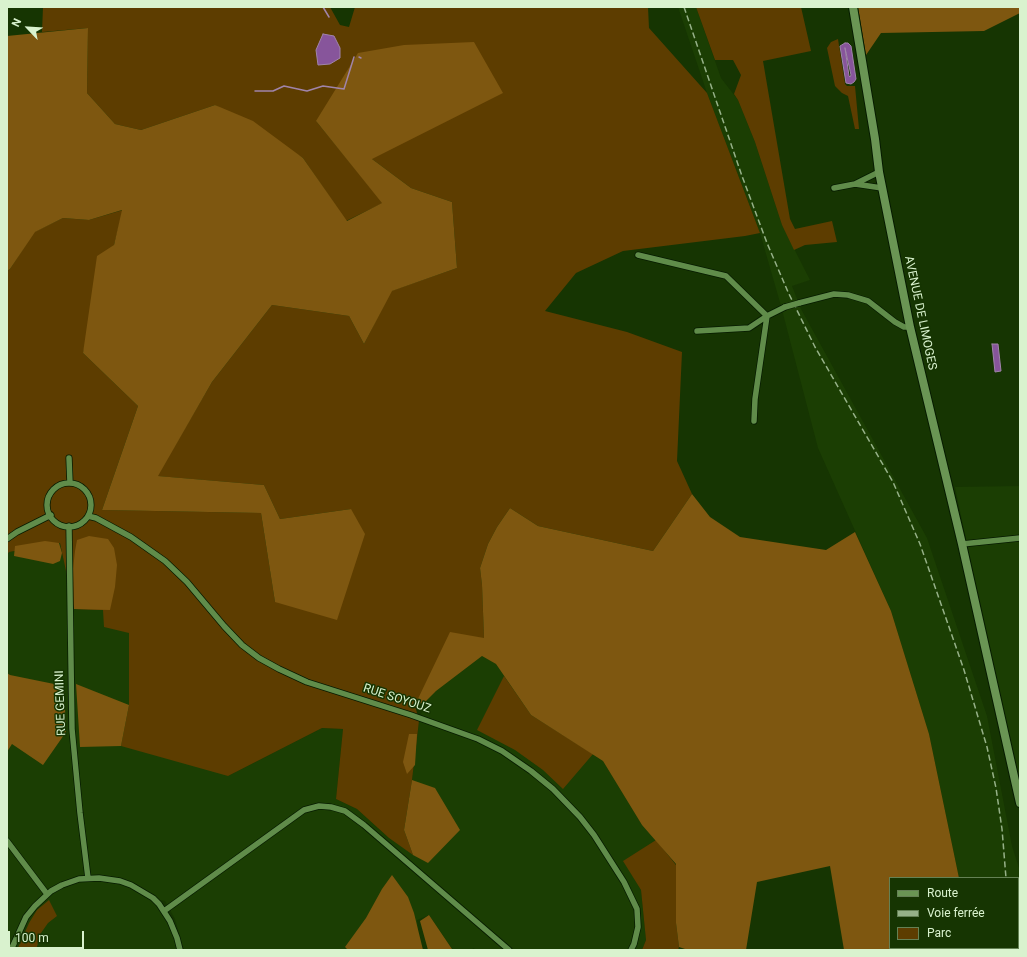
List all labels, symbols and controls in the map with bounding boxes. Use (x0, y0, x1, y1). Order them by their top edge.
north arrow (8, 8, 48, 48)
text: N (9, 16, 24, 29)
street label: AVENUE DE LIMOGES (901, 255, 939, 371)
street label: RUE GEMINI (53, 670, 69, 736)
street label: RUE SOYOUZ (361, 681, 433, 717)
legend (889, 877, 1019, 949)
text: Route (927, 886, 958, 900)
text: Voie ferrée (927, 906, 985, 920)
scale bar (10, 923, 86, 949)
text: Parc (927, 926, 951, 940)
text: 100 m (15, 931, 49, 945)

